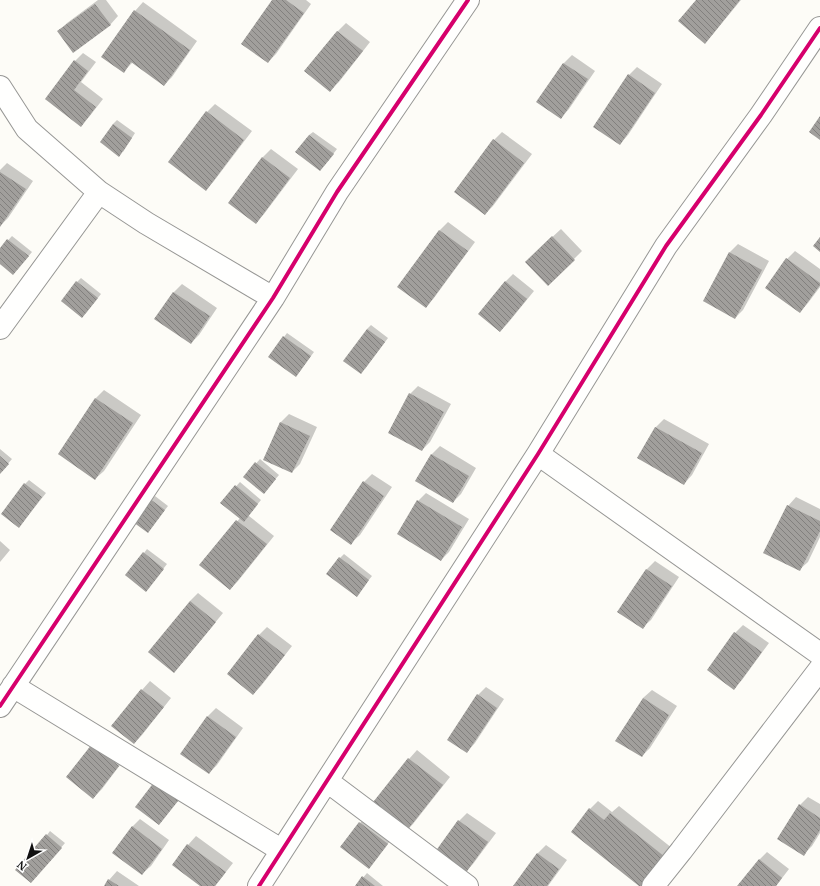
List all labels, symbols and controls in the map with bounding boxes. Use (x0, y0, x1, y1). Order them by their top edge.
north arrow (8, 838, 48, 878)
text: N (14, 857, 29, 874)

